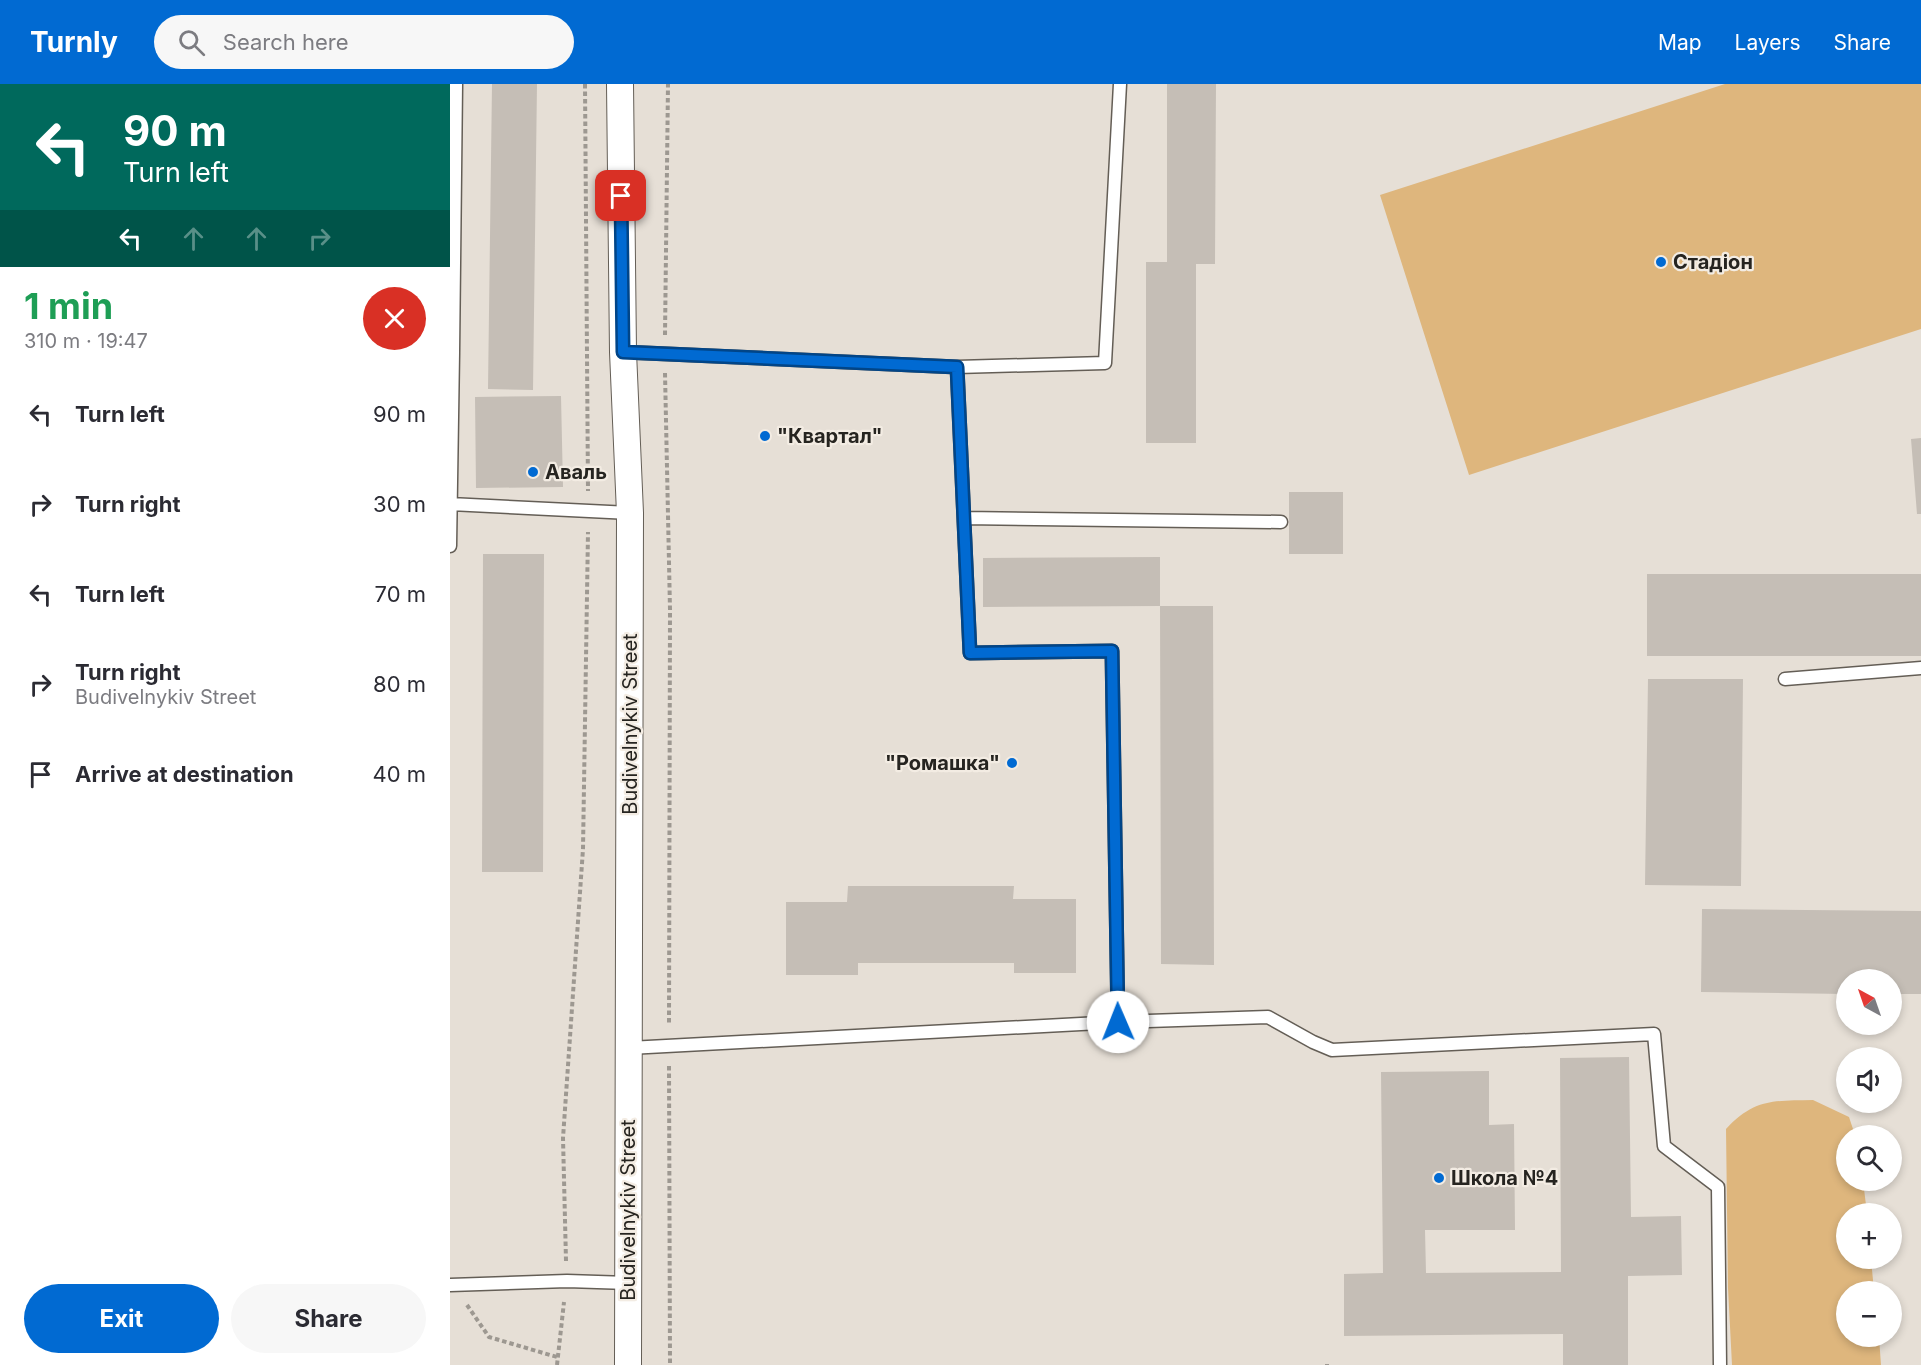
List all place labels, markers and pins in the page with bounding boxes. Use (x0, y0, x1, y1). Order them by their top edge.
pin (595, 170, 646, 221)
place label: Стадіон (1673, 250, 1753, 274)
marker: Стадіон (1654, 255, 1668, 269)
place label: "Квартал" (777, 424, 882, 448)
marker: "Квартал" (758, 429, 772, 443)
place label: Аваль (545, 460, 607, 484)
marker: Аваль (526, 465, 540, 479)
place label: "Ромашка" (885, 751, 1000, 775)
marker: "Ромашка" (1005, 756, 1019, 770)
place label: Школа №4 (1451, 1166, 1558, 1190)
marker: Школа №4 (1432, 1171, 1446, 1185)

